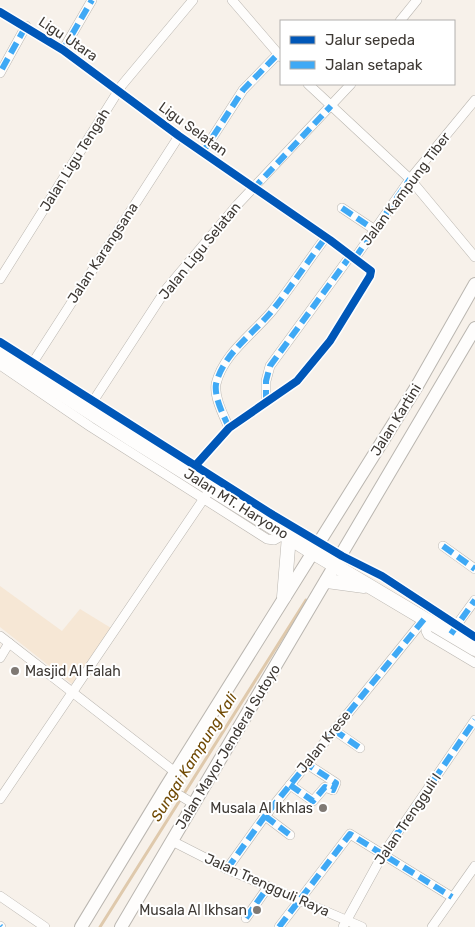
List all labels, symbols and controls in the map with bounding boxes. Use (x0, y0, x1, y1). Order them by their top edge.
street label: Ligu Utara (35, 13, 101, 65)
legend (280, 20, 455, 85)
text: Jalur sepeda (325, 31, 415, 49)
text: Jalan setapak (325, 56, 423, 74)
street label: Ligu Selatan (155, 98, 231, 160)
street label: Jalan Ligu Tengah (36, 105, 114, 215)
street label: Jalan Kampung Tiber (358, 128, 455, 249)
street label: Jalan Ligu Selatan (156, 199, 244, 303)
street label: Jalan Karangsana (64, 200, 142, 306)
street label: Jalan Kartini (367, 381, 425, 459)
street label: Jalan MT. Haryono (181, 465, 291, 543)
street label: Jalan Mayor Jenderal Sutoyo (172, 662, 284, 832)
place label: Masjid Al Falah (25, 663, 121, 680)
marker: Masjid Al Falah (9, 665, 21, 677)
water label: Sungai Kampung Kali (147, 689, 241, 825)
street label: Jalan Krese (293, 707, 355, 777)
street label: Jalan Trengguli I (371, 770, 445, 868)
place label: Musala Al Ikhlas (210, 800, 313, 817)
marker: Musala Al Ikhlas (317, 802, 329, 814)
street label: Jalan Trengguli Raya (202, 850, 332, 920)
place label: Musala Al Ikhsan (139, 902, 247, 919)
marker: Musala Al Ikhsan (251, 904, 263, 916)

